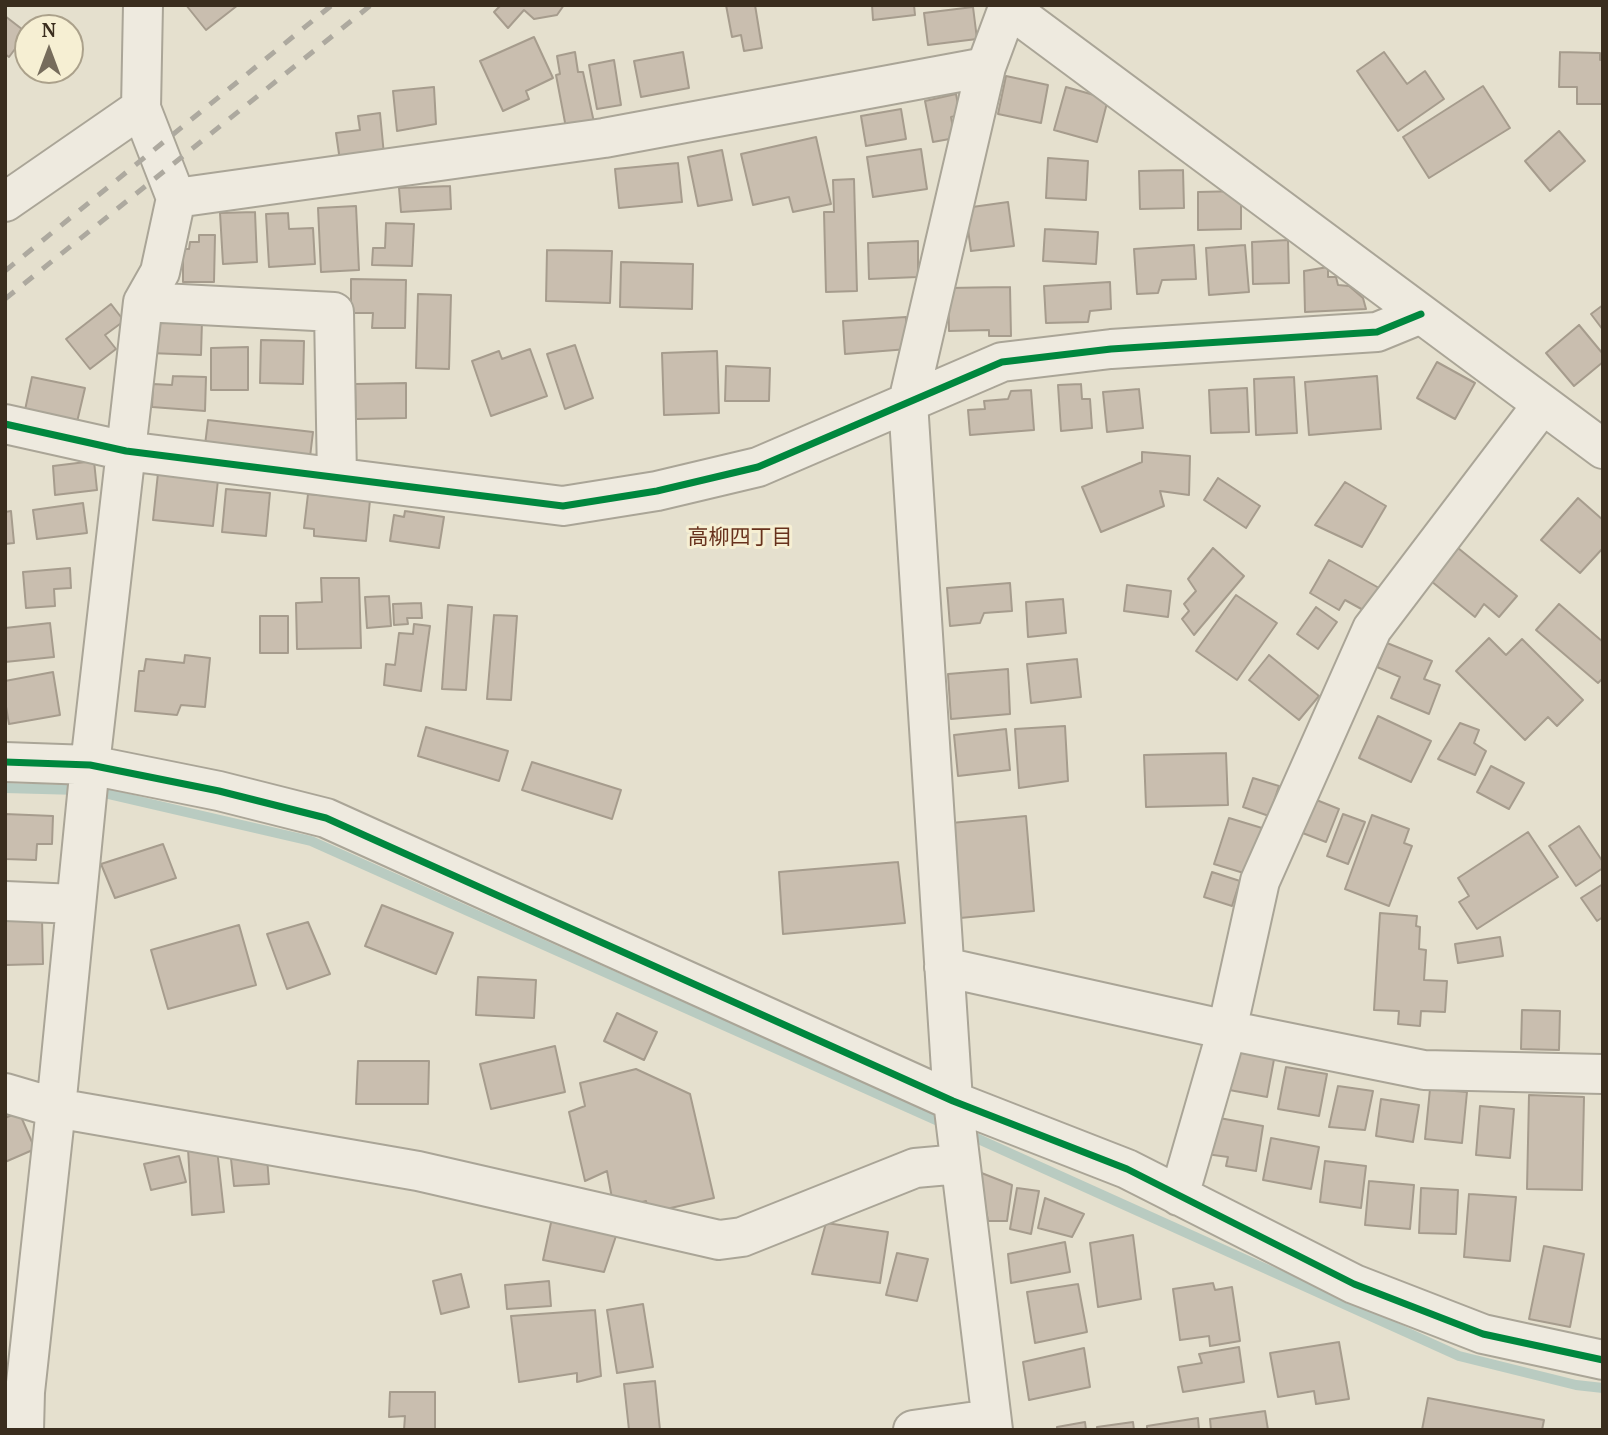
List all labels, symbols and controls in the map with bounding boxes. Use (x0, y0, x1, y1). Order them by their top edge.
north arrow (14, 14, 84, 84)
text: N (42, 17, 56, 42)
district label: 高柳四丁目 (688, 525, 792, 551)

